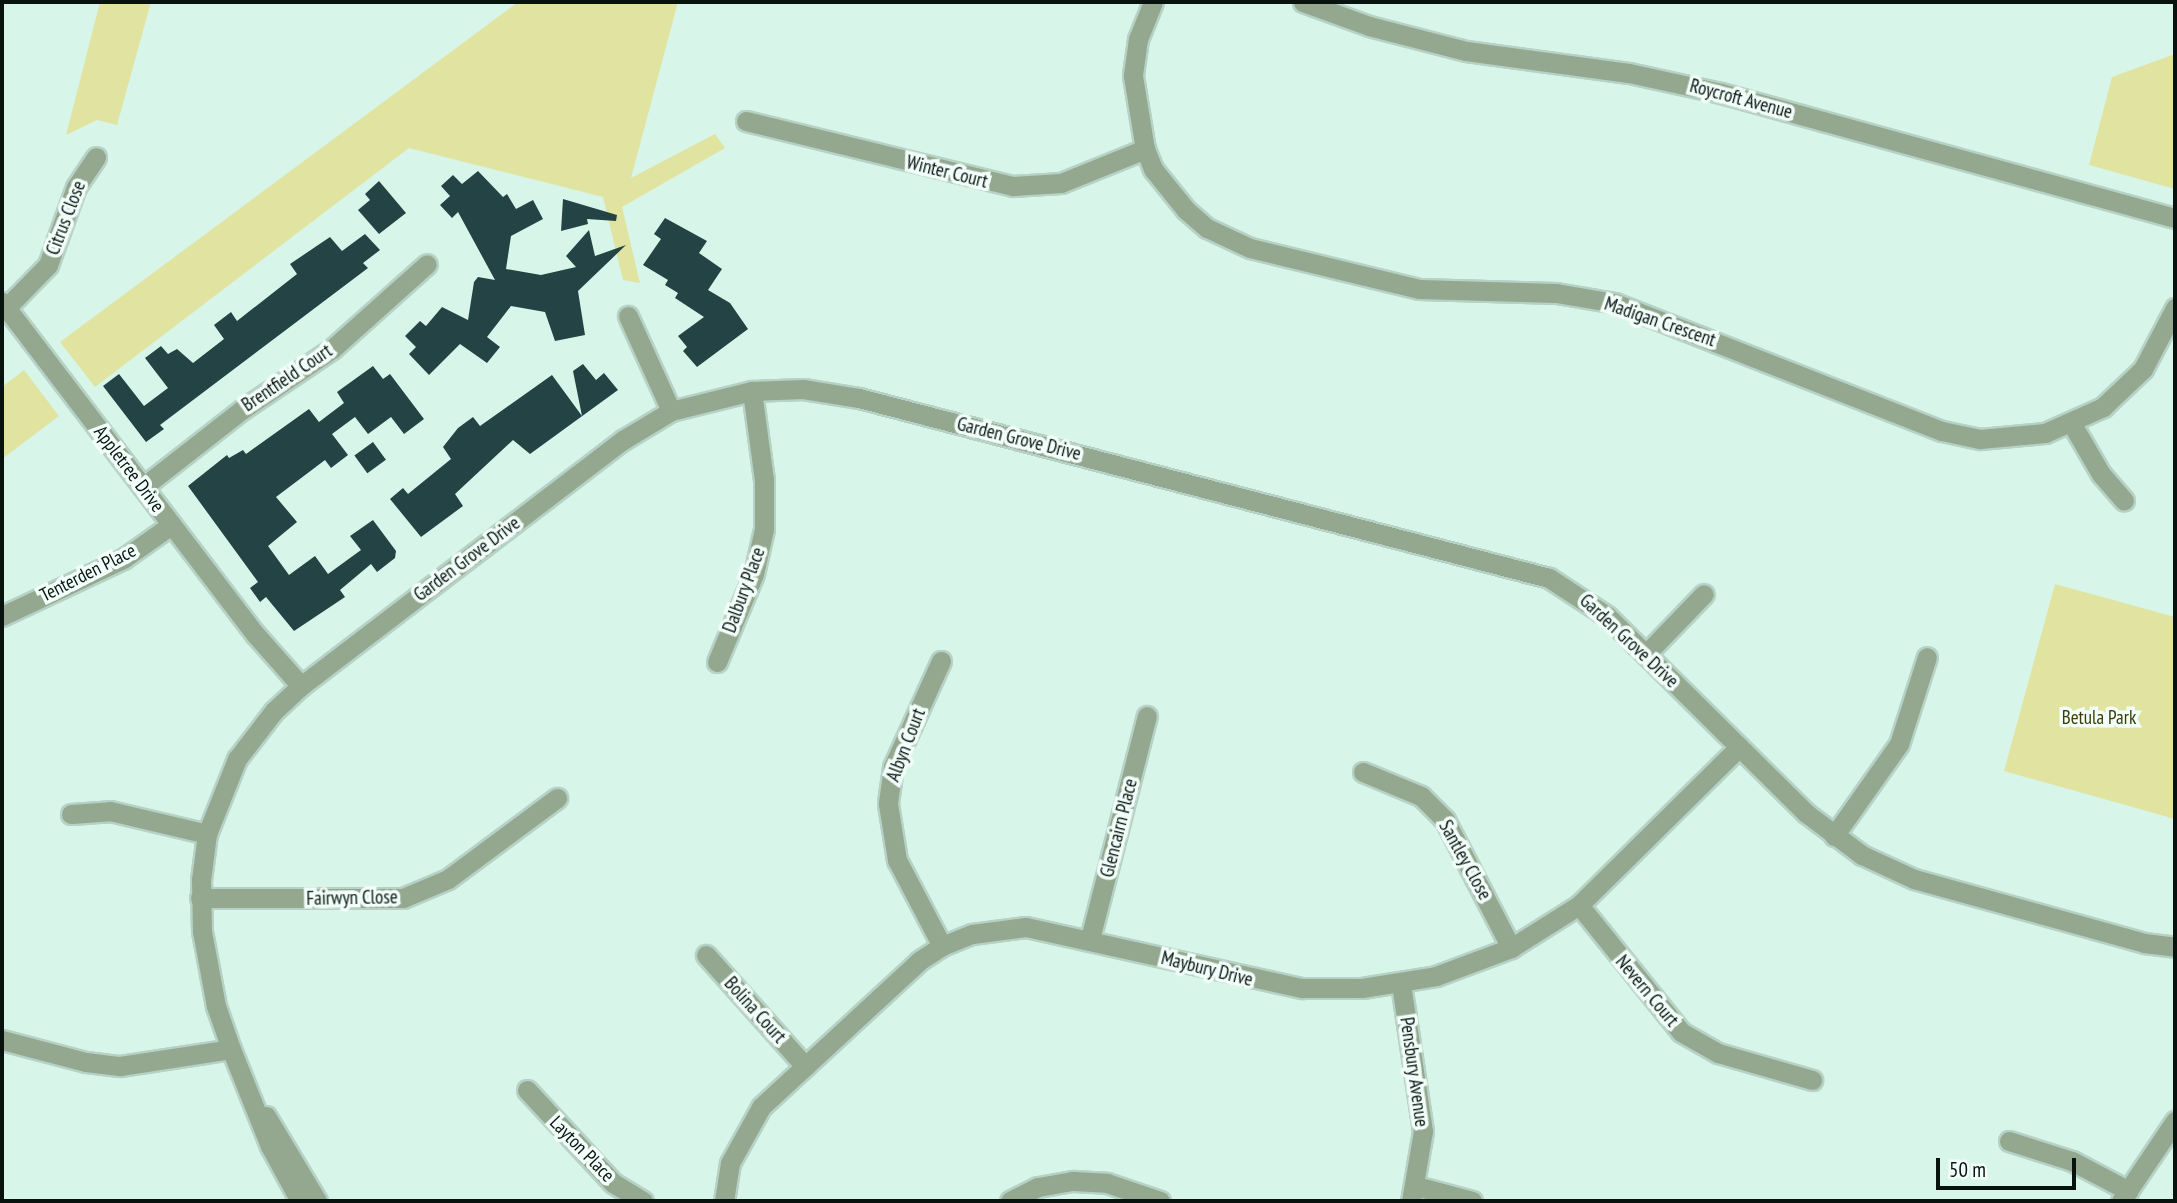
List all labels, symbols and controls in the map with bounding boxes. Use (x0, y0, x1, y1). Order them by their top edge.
street label: Roycroft Avenue (1687, 74, 1795, 124)
street label: Winter Court (904, 151, 990, 193)
street label: Citrus Close (41, 178, 91, 258)
street label: Madigan Crescent (1601, 292, 1719, 352)
street label: Brentfield Court (238, 339, 336, 417)
street label: Garden Grove Drive (955, 413, 1083, 465)
street label: Appletree Drive (89, 421, 169, 517)
street label: Garden Grove Drive (409, 512, 525, 606)
street label: Tenterden Place (36, 539, 140, 607)
street label: Dalbury Place (718, 544, 770, 636)
street label: Garden Grove Drive (1575, 589, 1683, 693)
street label: Albyn Court (882, 705, 930, 785)
park label: Betula Park (2062, 707, 2136, 729)
street label: Glencairn Place (1096, 776, 1142, 880)
street label: Santley Close (1434, 816, 1496, 904)
street label: Fairwyn Close (306, 886, 398, 910)
street label: Maybury Drive (1159, 947, 1255, 991)
street label: Nevern Court (1611, 951, 1683, 1031)
street label: Bolina Court (719, 972, 791, 1048)
street label: Pensbury Avenue (1395, 1015, 1433, 1129)
street label: Layton Place (545, 1111, 619, 1187)
scale bar (1939, 1144, 2079, 1188)
text: 50 m (1949, 1156, 1986, 1183)

